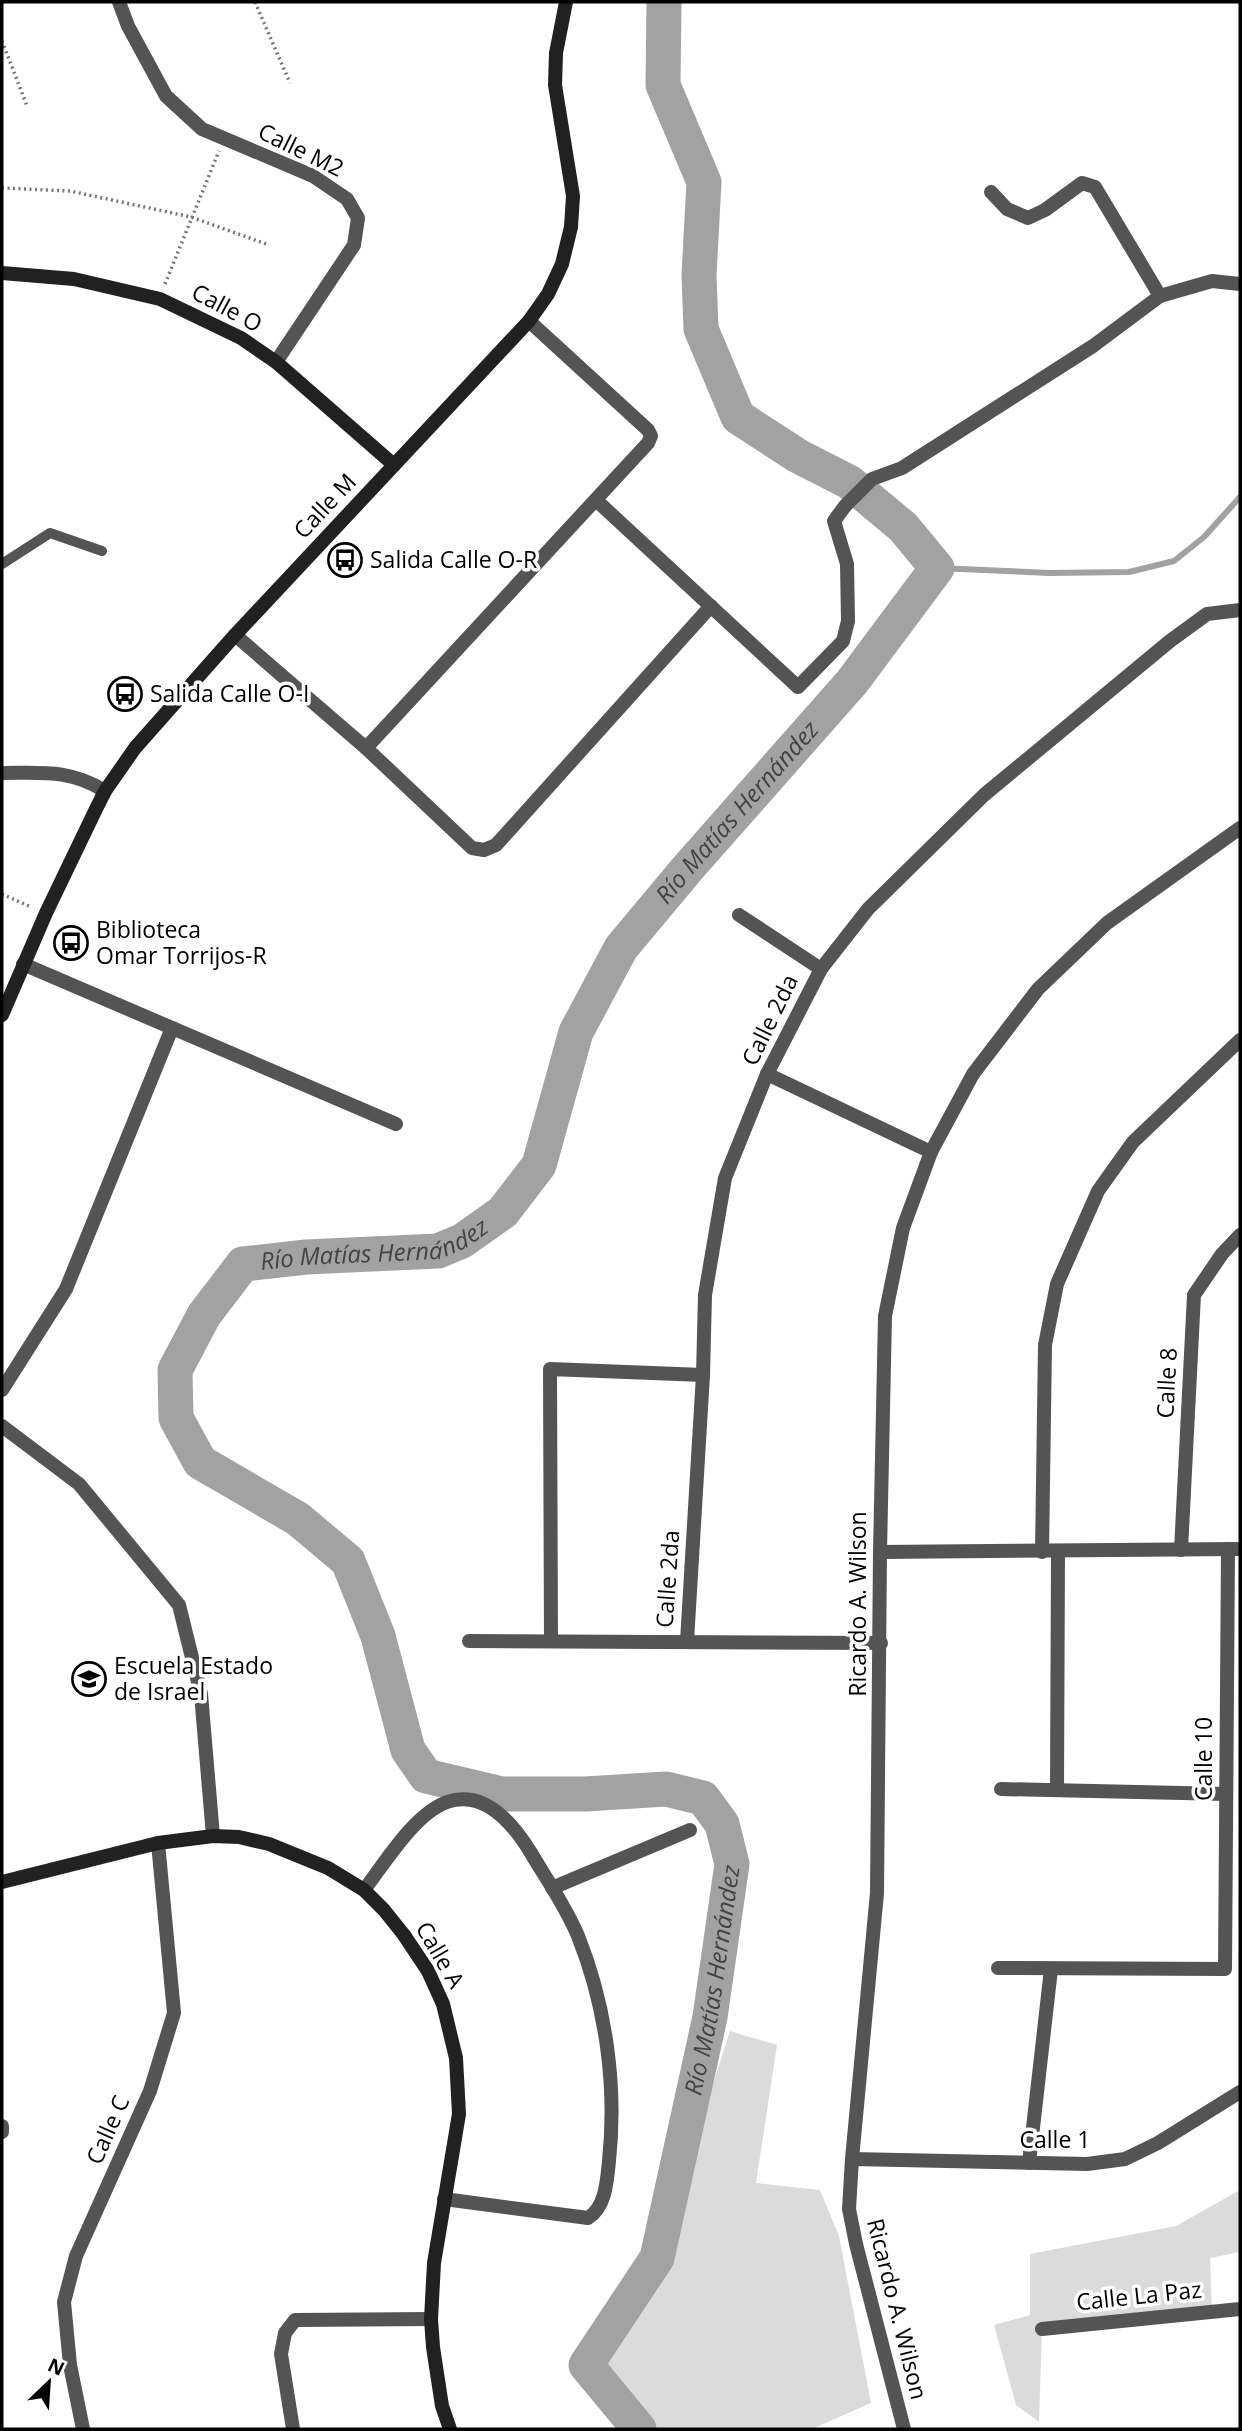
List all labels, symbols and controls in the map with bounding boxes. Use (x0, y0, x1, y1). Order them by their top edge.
street label: Calle M2 (253, 115, 350, 184)
street label: Calle O (187, 275, 268, 339)
street label: Calle M (286, 466, 363, 545)
bus stop icon: Salida Calle O-R (326, 541, 364, 579)
place label: Salida Calle O-R (370, 543, 537, 575)
bus stop icon: Salida Calle O-I (106, 675, 144, 713)
place label: Salida Calle O-I (150, 677, 309, 709)
water label: Río Matías Hernández (647, 713, 826, 910)
place label: Biblioteca Omar Torrijos-R (96, 913, 267, 971)
bus stop icon: Biblioteca Omar Torrijos-R (52, 924, 90, 962)
street label: Calle 2da (733, 969, 805, 1071)
water label: Río Matías Hernández (258, 1209, 494, 1277)
street label: Calle 8 (1148, 1347, 1184, 1419)
street label: Ricardo A. Wilson (841, 1511, 873, 1697)
street label: Calle 2da (648, 1529, 686, 1629)
place label: Escuela Estado de Israel (114, 1649, 273, 1707)
school or university icon: Escuela Estado de Israel (70, 1660, 108, 1698)
street label: Calle 10 (1187, 1717, 1219, 1801)
water label: Río Matías Hernández (675, 1862, 747, 2098)
street label: Calle A (409, 1915, 473, 1994)
street label: Calle C (78, 2090, 136, 2169)
street label: Calle 1 (1020, 2123, 1090, 2155)
street label: Ricardo A. Wilson (860, 2215, 936, 2403)
street label: Calle La Paz (1075, 2273, 1203, 2317)
north arrow (14, 2347, 84, 2417)
text: N (44, 2352, 69, 2382)

